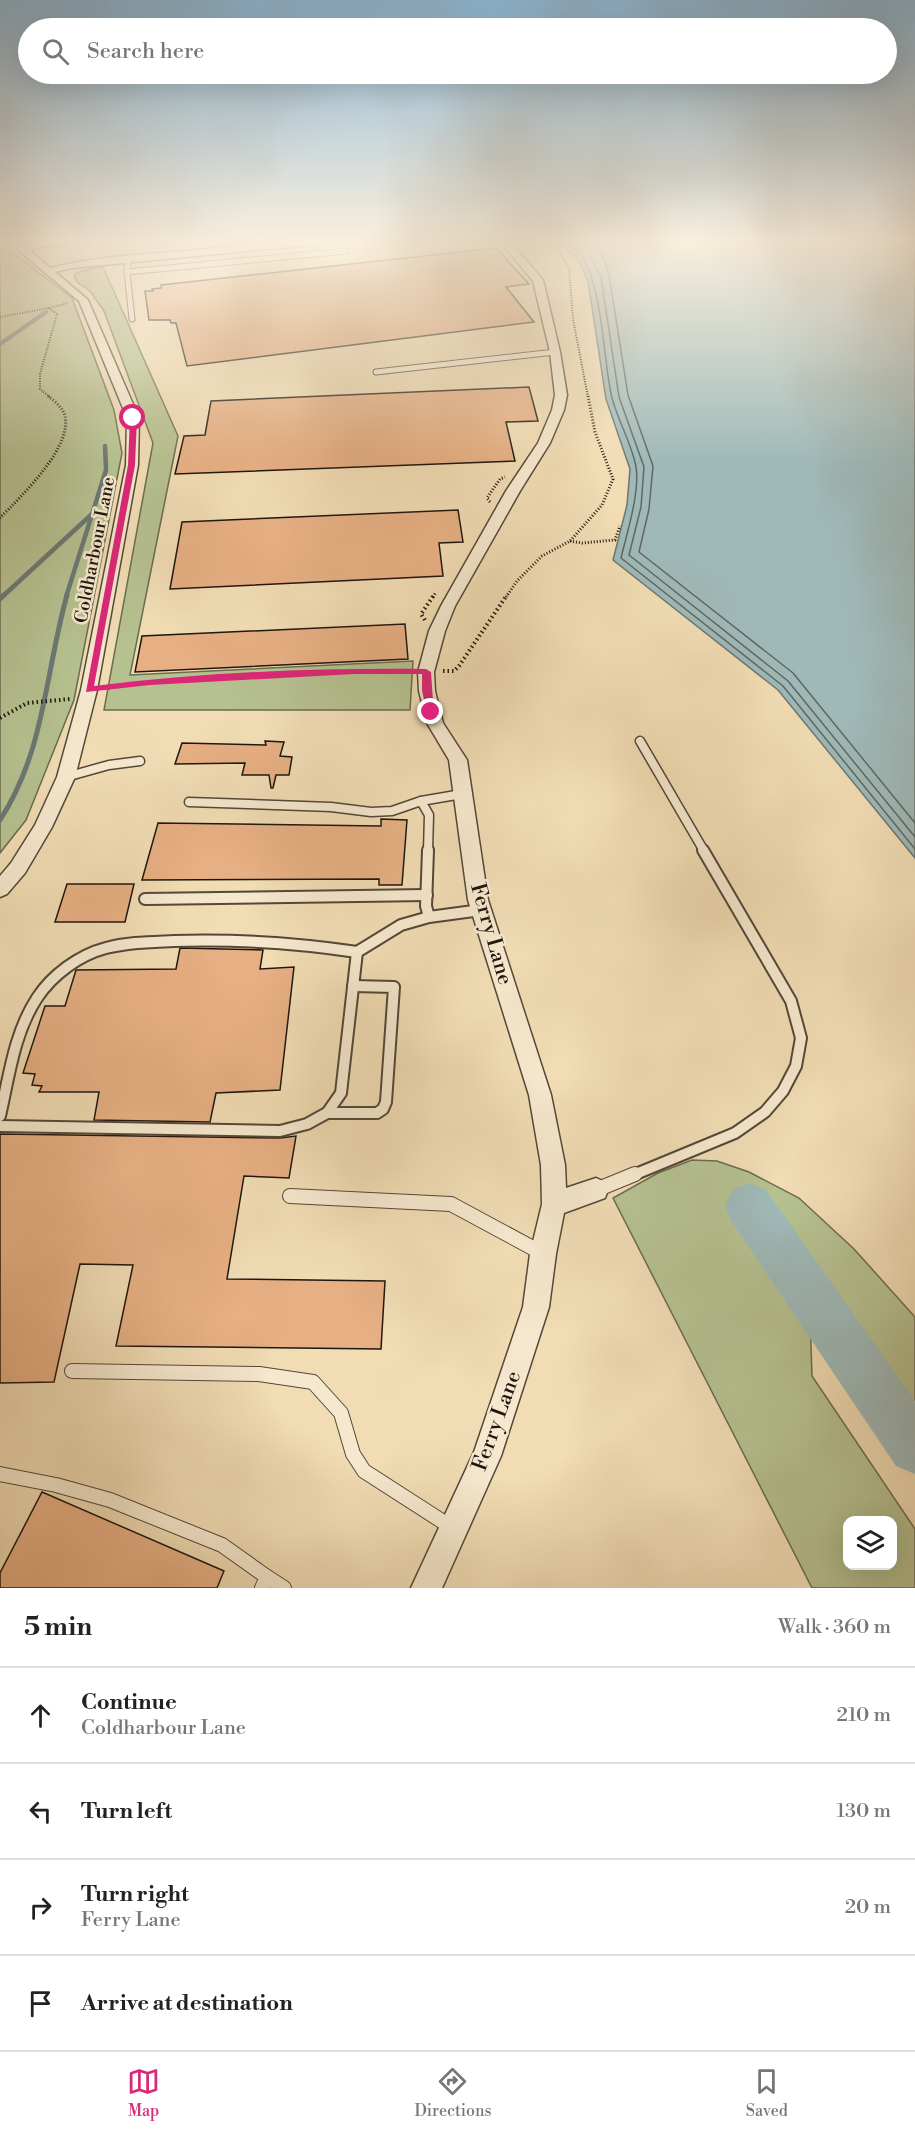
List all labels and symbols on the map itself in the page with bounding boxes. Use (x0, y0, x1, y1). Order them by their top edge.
route start (119, 404, 145, 430)
street label: Coldharbour Lane (70, 475, 120, 625)
route end (417, 698, 443, 724)
street label: Ferry Lane (464, 880, 518, 988)
street label: Ferry Lane (467, 1367, 527, 1475)

